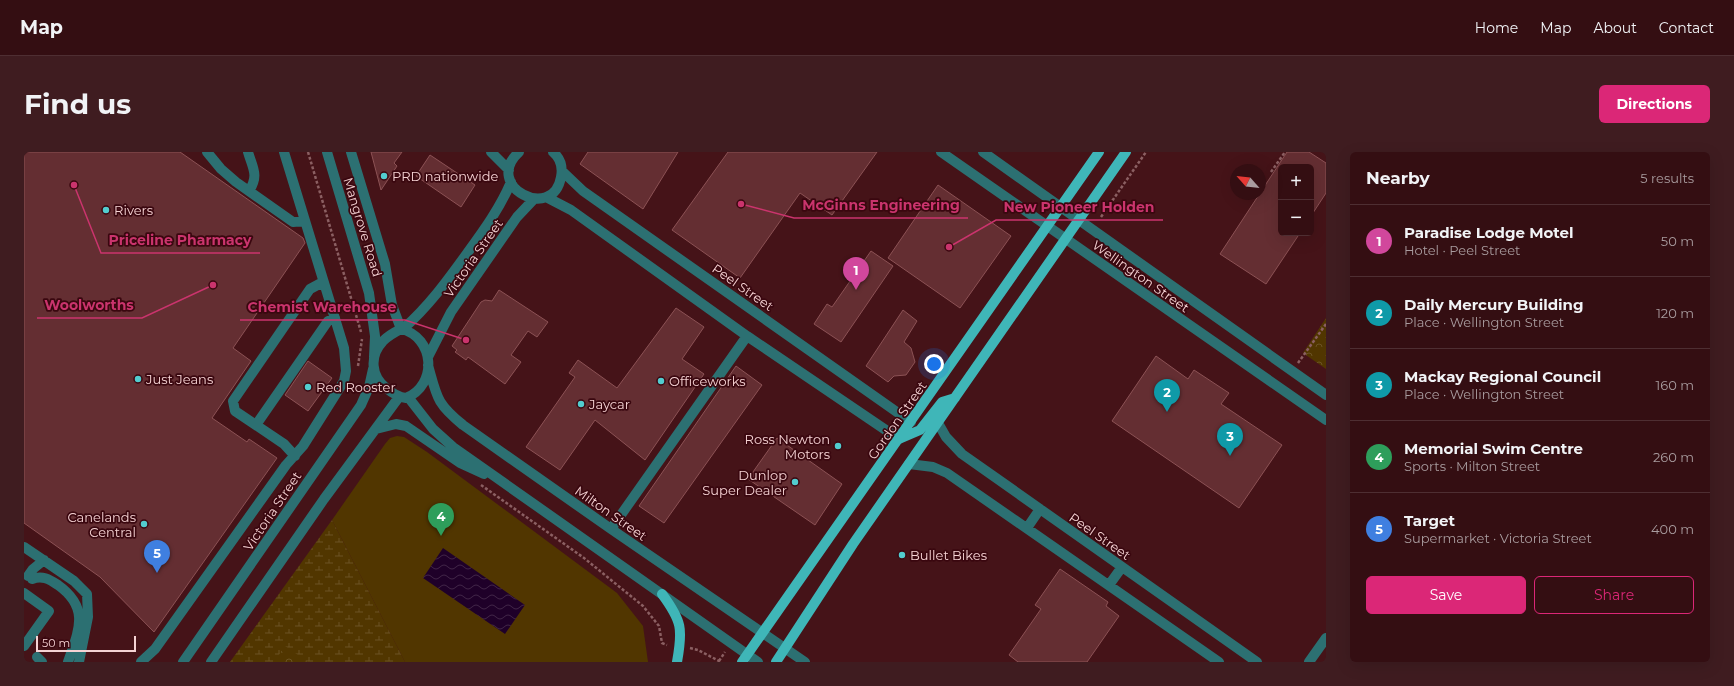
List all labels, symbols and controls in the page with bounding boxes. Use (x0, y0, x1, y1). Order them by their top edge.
text: Map (20, 16, 63, 39)
text: Home (1475, 19, 1518, 37)
text: Map (1540, 19, 1571, 37)
text: About (1593, 19, 1637, 37)
text: Contact (1659, 19, 1714, 37)
button: Directions (1599, 85, 1710, 123)
text: Find us (24, 87, 131, 121)
north arrow (1230, 164, 1266, 200)
map controls (1278, 164, 1314, 236)
button: + (1278, 164, 1314, 200)
place label: PRD nationwide (392, 168, 499, 184)
text: Nearby (1366, 168, 1430, 188)
text: 5 results (1640, 170, 1694, 186)
marker: PRD nationwide (379, 171, 389, 181)
street label: Mangrove Road (340, 175, 386, 279)
callout: McGinns Engineering (794, 192, 968, 218)
callout: New Pioneer Holden (996, 194, 1163, 220)
text: McGinns Engineering (802, 196, 960, 214)
text: New Pioneer Holden (1003, 198, 1155, 216)
button: − (1278, 200, 1314, 236)
place label: Rivers (114, 202, 153, 218)
marker: Rivers (101, 205, 111, 215)
street label: Victoria Street (440, 216, 506, 300)
text: Paradise Lodge Motel (1404, 223, 1574, 242)
callout: Priceline Pharmacy (101, 227, 260, 253)
text: Priceline Pharmacy (109, 231, 252, 249)
text: 1 (1376, 233, 1382, 249)
text: 50 m (1661, 233, 1694, 249)
street label: Wellington Street (1090, 237, 1192, 315)
text: Hotel · Peel Street (1404, 242, 1520, 258)
pin: 1 (843, 257, 869, 290)
street label: Peel Street (709, 260, 777, 314)
callout: Woolworths (37, 292, 142, 318)
callout: Chemist Warehouse (240, 294, 405, 320)
text: Daily Mercury Building (1404, 295, 1584, 314)
text: Woolworths (44, 296, 134, 314)
text: Chemist Warehouse (248, 298, 397, 316)
text: 2 (1375, 305, 1383, 321)
text: 120 m (1656, 305, 1694, 321)
text: Place · Wellington Street (1404, 314, 1564, 330)
your location (924, 354, 944, 374)
text: Mackay Regional Council (1404, 367, 1601, 386)
place label: Just Jeans (145, 371, 213, 387)
place label: Officeworks (669, 373, 746, 389)
marker: Just Jeans (133, 374, 143, 384)
marker: Officeworks (656, 376, 666, 386)
text: 3 (1375, 377, 1383, 393)
text: 160 m (1656, 377, 1694, 393)
street label: Gordon Street (864, 378, 930, 462)
place label: Red Rooster (316, 379, 396, 395)
pin: 2 (1154, 379, 1180, 412)
marker: Red Rooster (303, 382, 313, 392)
text: Place · Wellington Street (1404, 386, 1564, 402)
place label: Jaycar (588, 396, 630, 412)
marker: Jaycar (576, 399, 586, 409)
pin: 3 (1217, 423, 1243, 456)
place label: Ross Newton Motors (745, 431, 830, 462)
text: Memorial Swim Centre (1404, 439, 1583, 458)
marker: Ross Newton Motors (833, 441, 843, 451)
text: 4 (1375, 449, 1383, 465)
text: 260 m (1653, 449, 1694, 465)
text: Sports · Milton Street (1404, 458, 1540, 474)
place label: Dunlop Super Dealer (702, 467, 787, 498)
street label: Victoria Street (240, 468, 304, 554)
marker: Dunlop Super Dealer (790, 477, 800, 487)
street label: Milton Street (572, 482, 650, 544)
pin: 4 (428, 503, 454, 536)
place label: Canelands Central (67, 509, 136, 540)
street label: Peel Street (1066, 509, 1134, 563)
text: Target (1404, 511, 1455, 530)
marker: Canelands Central (139, 519, 149, 529)
text: 5 (1375, 521, 1383, 537)
text: 400 m (1651, 521, 1694, 537)
text: Supermarket · Victoria Street (1404, 530, 1592, 546)
pin: 5 (144, 540, 170, 573)
place label: Bullet Bikes (910, 547, 987, 563)
marker: Bullet Bikes (897, 550, 907, 560)
button: Save (1366, 576, 1526, 614)
button: Share (1534, 576, 1694, 614)
scale bar (36, 634, 136, 653)
text: 50 m (42, 636, 70, 650)

